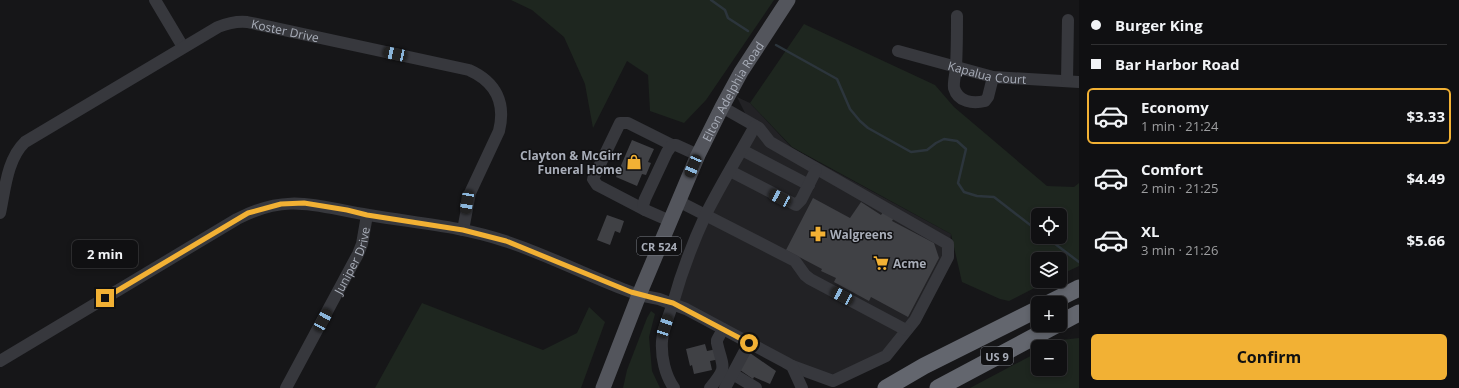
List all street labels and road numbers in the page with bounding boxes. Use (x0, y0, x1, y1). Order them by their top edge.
street label: Koster Drive (250, 15, 321, 46)
street label: Elton Adelphia Road (698, 38, 767, 144)
street label: Kapalua Court (946, 57, 1027, 87)
street label: Juniper Drive (329, 225, 373, 298)
road number: CR 524 (637, 237, 681, 255)
road number: US 9 (981, 347, 1013, 365)

